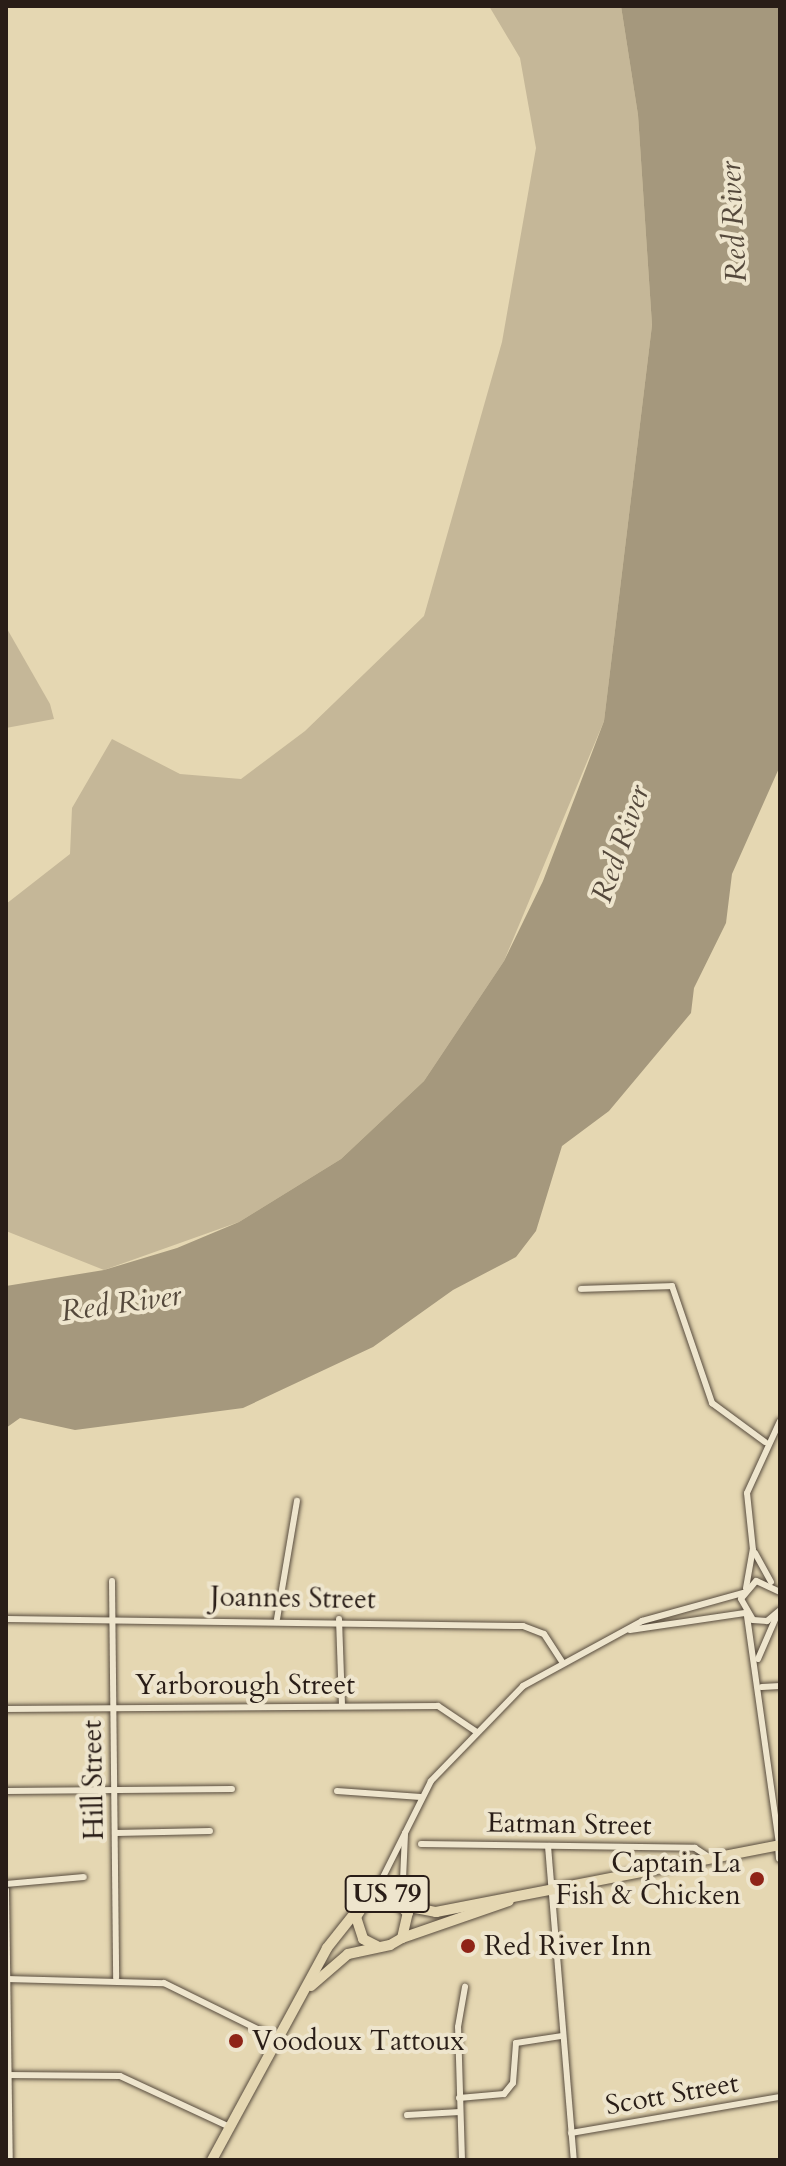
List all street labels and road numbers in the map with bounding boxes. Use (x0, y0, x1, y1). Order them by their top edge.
street label: Joannes Street (210, 1580, 376, 1616)
street label: Yarborough Street (135, 1668, 355, 1702)
street label: Hill Street (75, 1720, 111, 1840)
street label: Eatman Street (486, 1806, 652, 1842)
road number: US 79 (343, 1872, 431, 1916)
street label: Scott Street (603, 2066, 741, 2122)

